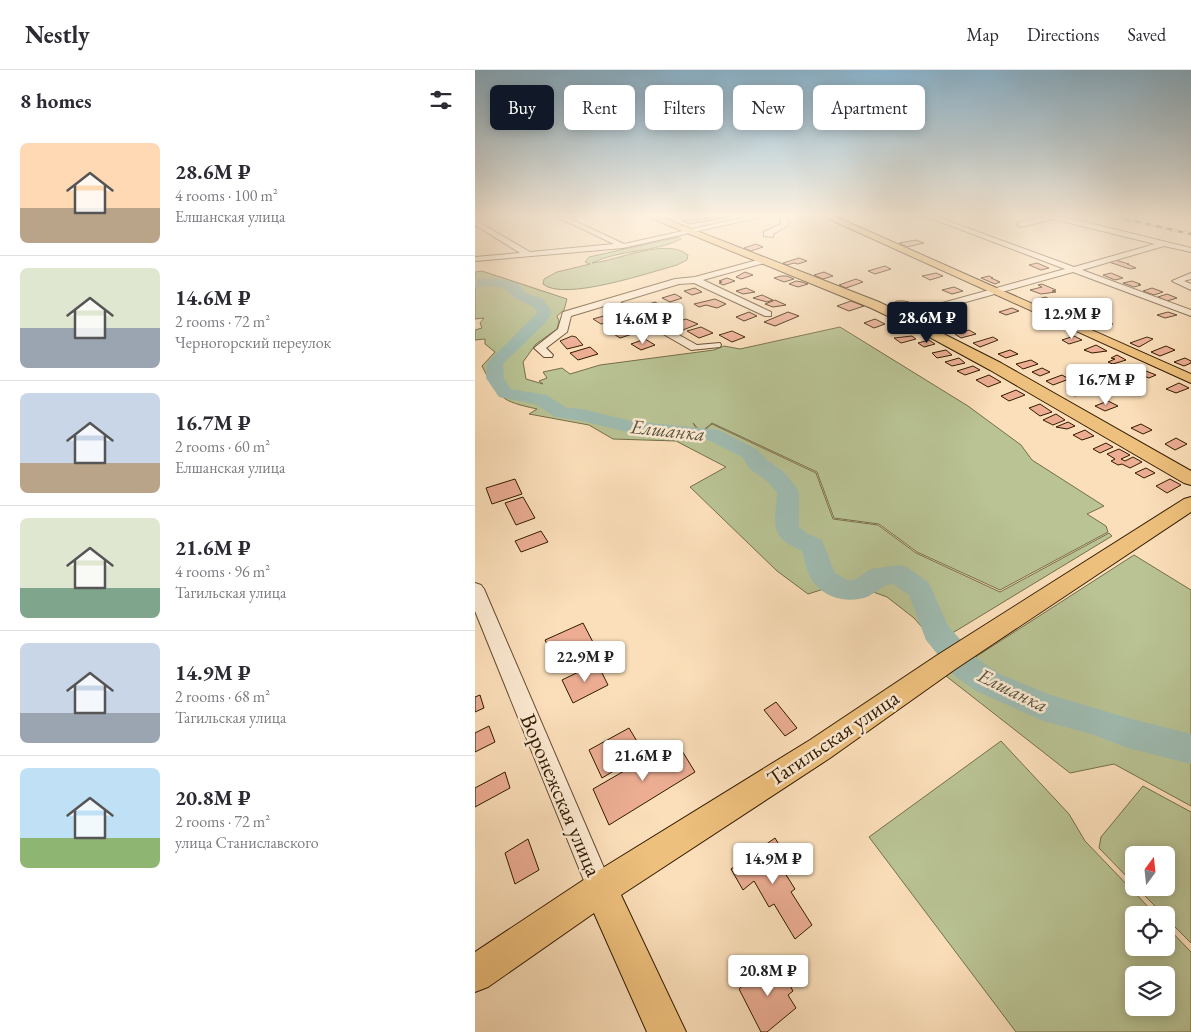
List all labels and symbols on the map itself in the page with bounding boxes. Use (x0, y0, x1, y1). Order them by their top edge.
pin: 12.9M ₽ (1026, 298, 1118, 340)
pin: 14.6M ₽ (597, 302, 689, 345)
pin: 28.6M ₽ (881, 302, 973, 344)
pin: 16.7M ₽ (1060, 364, 1152, 406)
water label: Елшанка (629, 413, 706, 447)
pin: 22.9M ₽ (539, 640, 631, 683)
water label: Елшанка (973, 662, 1052, 718)
street label: Тагильская улица (761, 683, 905, 793)
street label: Воронежская улица (514, 709, 608, 881)
pin: 21.6M ₽ (597, 740, 689, 782)
pin: 14.9M ₽ (727, 842, 819, 885)
north arrow (1125, 846, 1175, 896)
pin: 20.8M ₽ (722, 954, 814, 997)

